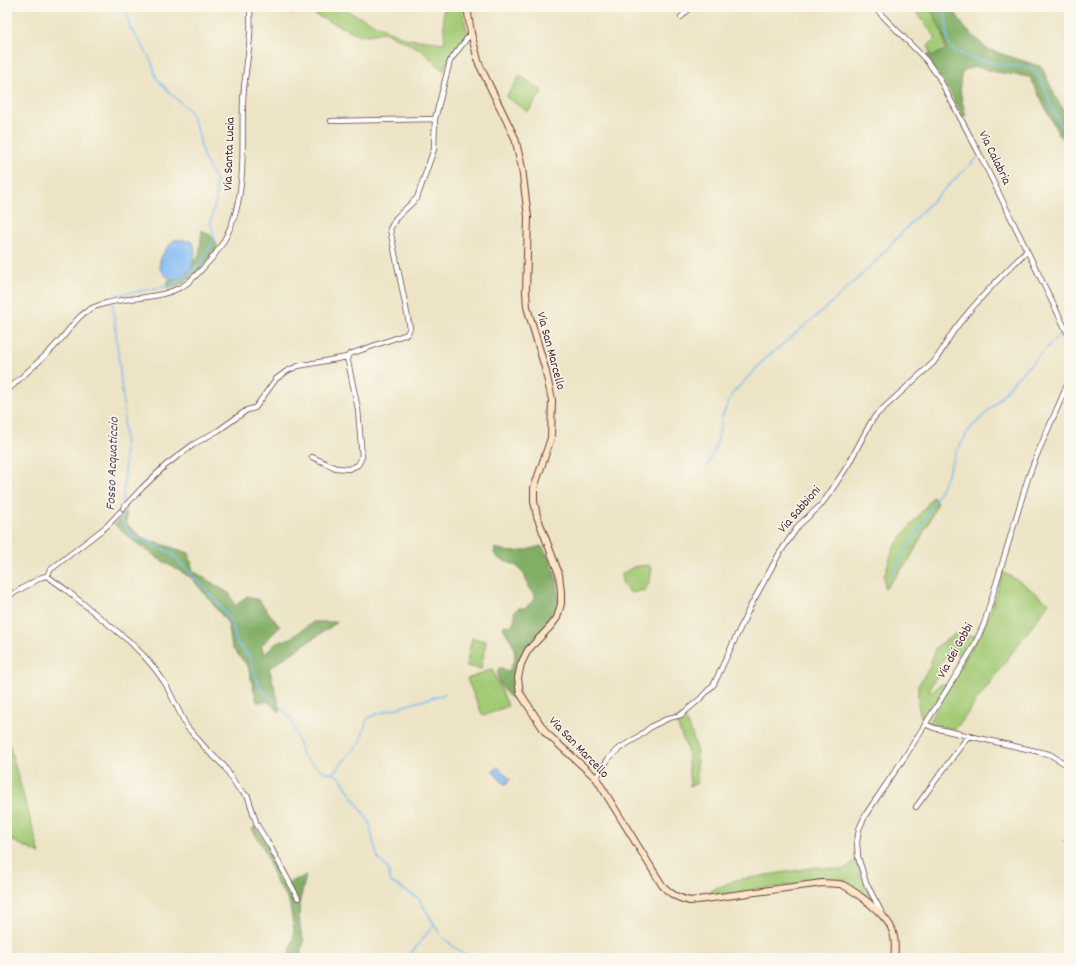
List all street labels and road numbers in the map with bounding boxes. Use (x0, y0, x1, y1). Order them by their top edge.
street label: Via Santa Lucia (219, 116, 241, 191)
street label: Via Calabria (973, 128, 1016, 189)
street label: Via San Marcello (530, 310, 570, 392)
street label: Via Sabbioni (774, 482, 826, 538)
street label: Via dei Gobbi (933, 619, 979, 682)
street label: Via San Marcello (543, 713, 613, 784)

